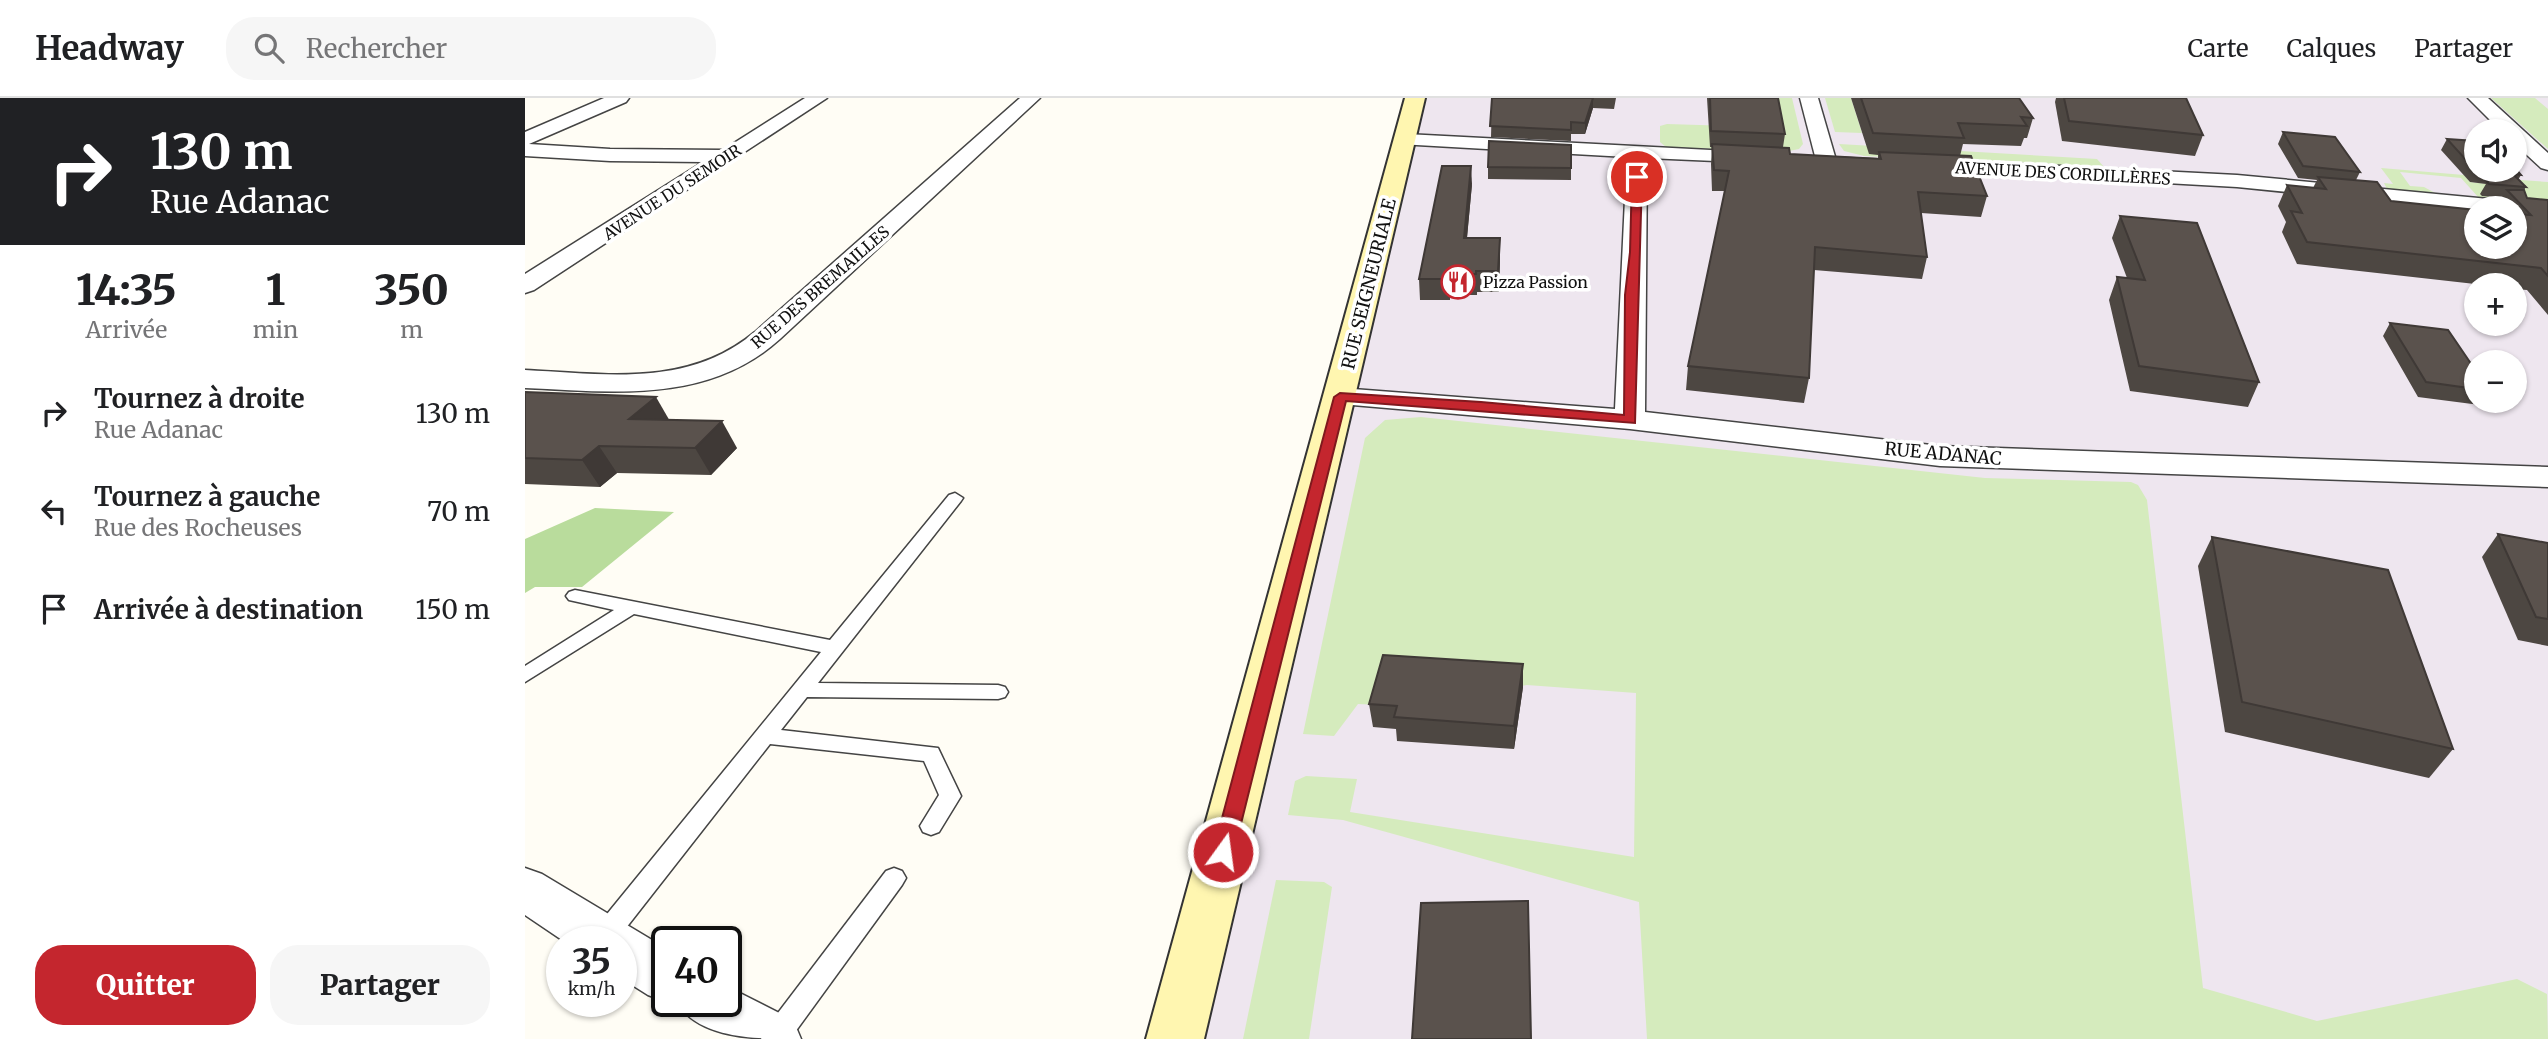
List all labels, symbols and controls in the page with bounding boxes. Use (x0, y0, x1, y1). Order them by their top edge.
search box (226, 17, 716, 80)
text: Headway (35, 28, 184, 69)
icon: search (250, 29, 288, 67)
text: Rechercher (306, 32, 447, 65)
text: Carte (2187, 33, 2248, 64)
text: Calques (2286, 33, 2376, 64)
text: Partager (2414, 33, 2513, 64)
map controls (2464, 119, 2527, 413)
button: sound (2464, 119, 2527, 182)
text: 130 m (150, 121, 293, 182)
icon: right (35, 126, 126, 217)
street label: AVENUE DU SEMOIR (598, 139, 746, 245)
pin (1607, 147, 1667, 207)
street label: AVENUE DES CORDILLÈRES (1954, 157, 2171, 189)
icon: arrive (1618, 158, 1656, 196)
text: Rue Adanac (150, 182, 330, 222)
street label: RUE SEIGNEURIALE (1336, 196, 1401, 372)
button: layers (2464, 196, 2527, 259)
street label: RUE DES BREMAILLES (747, 221, 893, 353)
restaurant icon: Pizza Passion (1439, 263, 1477, 301)
text: 14:35 (76, 264, 177, 316)
text: 1 (266, 264, 285, 316)
text: 350 (374, 264, 449, 316)
place label: Pizza Passion (1483, 272, 1588, 292)
button: + (2464, 273, 2527, 336)
text: Arrivée (86, 315, 167, 344)
text: min (253, 315, 298, 344)
text: m (400, 315, 423, 344)
button: − (2464, 350, 2527, 413)
text: Tournez à droite (94, 382, 305, 415)
icon: right (35, 394, 73, 432)
text: 130 m (416, 397, 490, 430)
text: Rue Adanac (94, 415, 223, 444)
street label: RUE ADANAC (1884, 437, 2003, 470)
text: Tournez à gauche (94, 480, 320, 513)
icon: left (35, 492, 73, 530)
text: 70 m (427, 495, 490, 528)
text: Rue des Rocheuses (94, 513, 302, 542)
icon: arrive (35, 590, 73, 628)
text: Arrivée à destination (94, 593, 363, 626)
text: 150 m (416, 593, 490, 626)
position arrow (1186, 815, 1260, 889)
speed limit sign: 40 (651, 926, 742, 1017)
text: 35 (572, 940, 611, 984)
button: Quitter (35, 945, 256, 1025)
button: Partager (270, 945, 490, 1025)
text: km/h (568, 977, 615, 1000)

